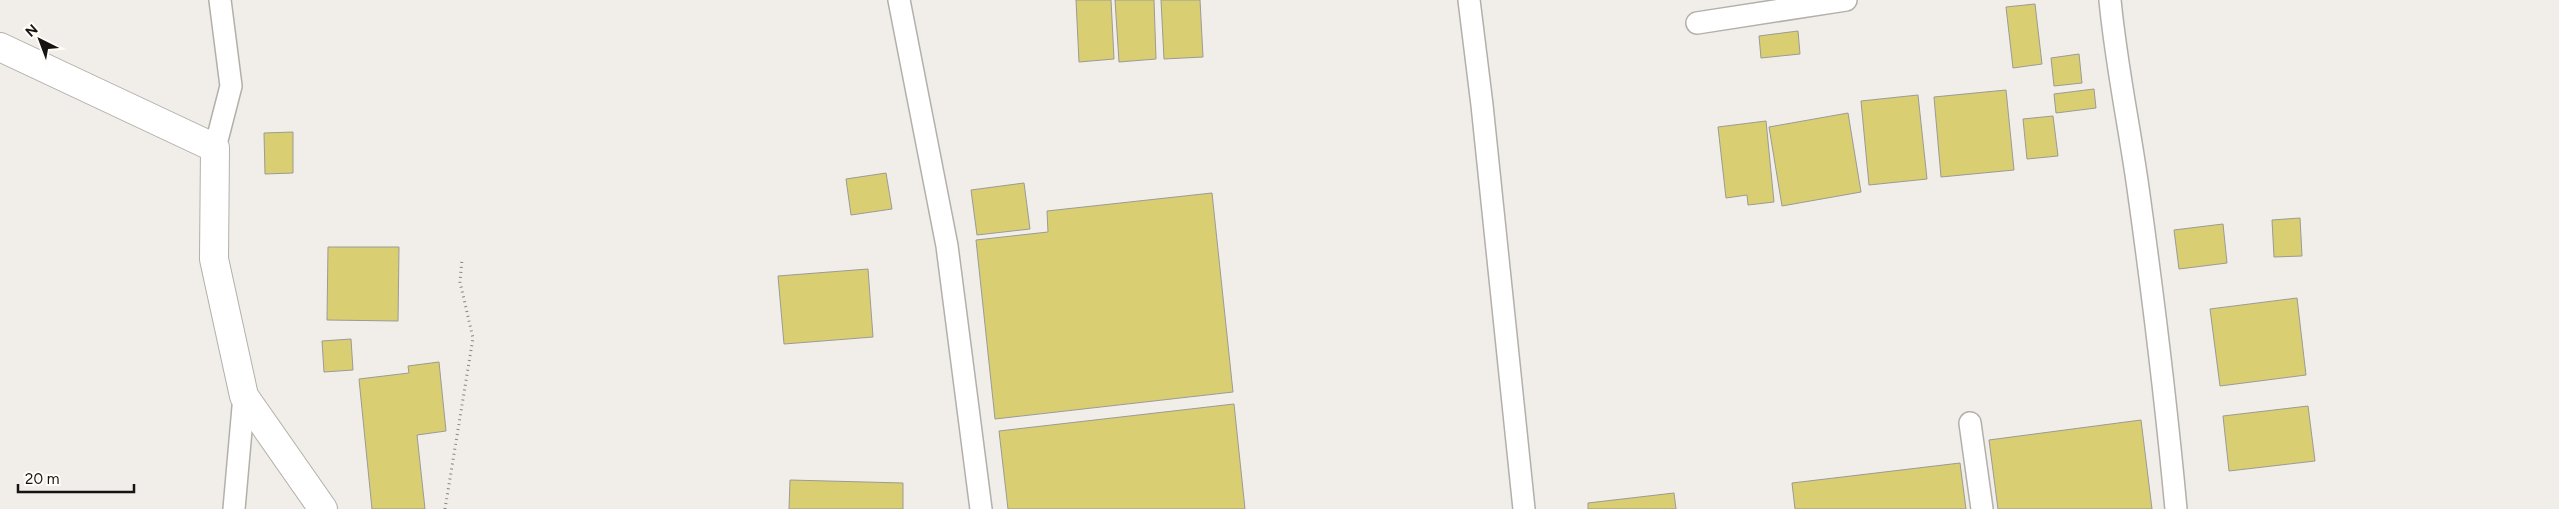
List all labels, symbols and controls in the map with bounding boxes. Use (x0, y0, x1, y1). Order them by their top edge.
north arrow (15, 15, 65, 65)
text: N (22, 21, 41, 41)
scale bar (18, 462, 134, 494)
text: 20 m (25, 470, 59, 488)

